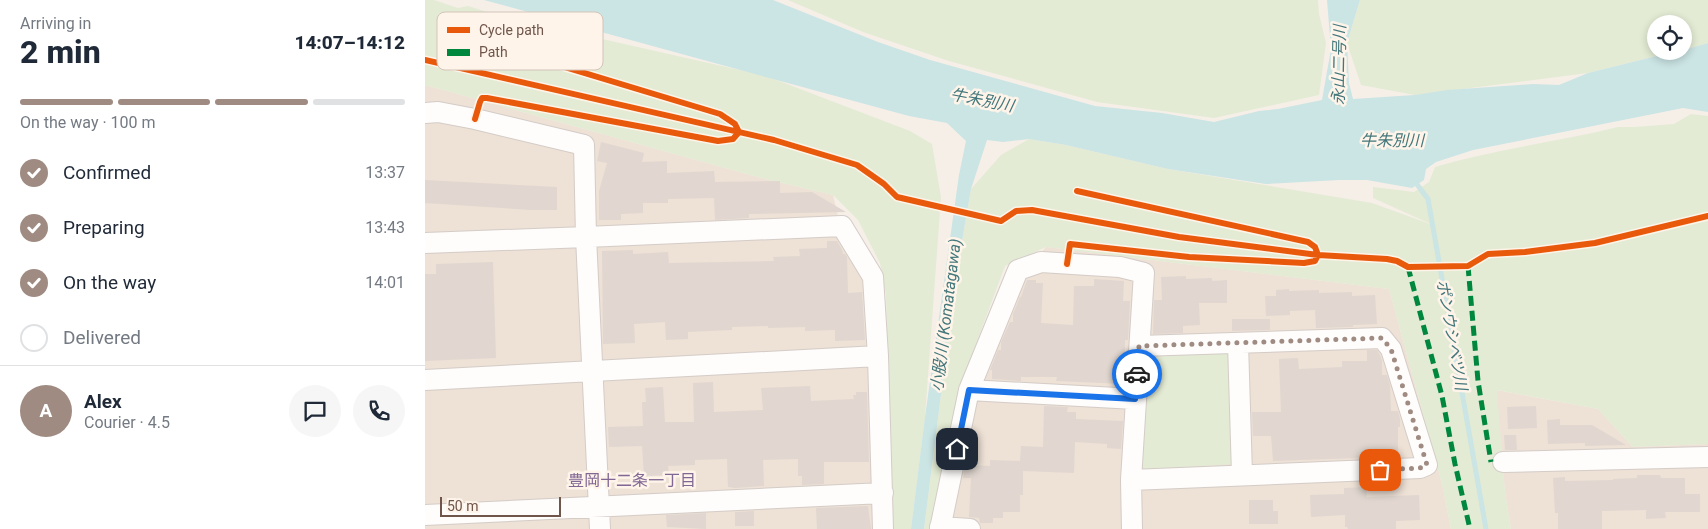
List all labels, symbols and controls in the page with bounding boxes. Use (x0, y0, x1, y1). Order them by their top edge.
legend (437, 12, 603, 70)
text: Arriving in (20, 14, 91, 33)
map controls (1647, 15, 1692, 60)
button: locate (1647, 15, 1692, 60)
text: Cycle path (479, 22, 544, 38)
water label: 永山二号川 (1329, 23, 1349, 105)
text: 14:07–14:12 (294, 31, 405, 54)
text: 2 min (20, 33, 101, 71)
text: Path (479, 44, 508, 60)
water label: 牛朱別川 (949, 85, 1017, 116)
text: On the way · 100 m (20, 113, 156, 132)
water label: 牛朱別川 (1360, 131, 1426, 150)
icon: check (20, 159, 48, 187)
text: Confirmed (63, 161, 151, 184)
text: 13:37 (365, 163, 405, 182)
icon: check (20, 214, 48, 242)
text: Preparing (63, 216, 145, 239)
text: 13:43 (365, 218, 405, 237)
water label: 小股川 (Komatagawa) (927, 237, 965, 393)
icon: check (20, 269, 48, 297)
text: On the way (63, 271, 156, 294)
text: 14:01 (365, 273, 405, 292)
water label: ポンウシベツ川 (1433, 278, 1471, 394)
text: Delivered (63, 326, 141, 349)
courier (1112, 349, 1162, 399)
icon: car (1123, 360, 1151, 388)
button: chat (289, 385, 341, 437)
button: phone (353, 385, 405, 437)
text: Alex (84, 390, 122, 413)
text: A (40, 399, 52, 422)
text: Courier · 4.5 (84, 413, 170, 432)
pin (936, 428, 978, 470)
icon: home (943, 435, 971, 463)
pin (1359, 449, 1401, 491)
icon: bag (1366, 456, 1394, 484)
district label: 豊岡十二条一丁目 (568, 471, 696, 490)
scale bar (440, 494, 561, 517)
text: 50 m (447, 498, 479, 514)

